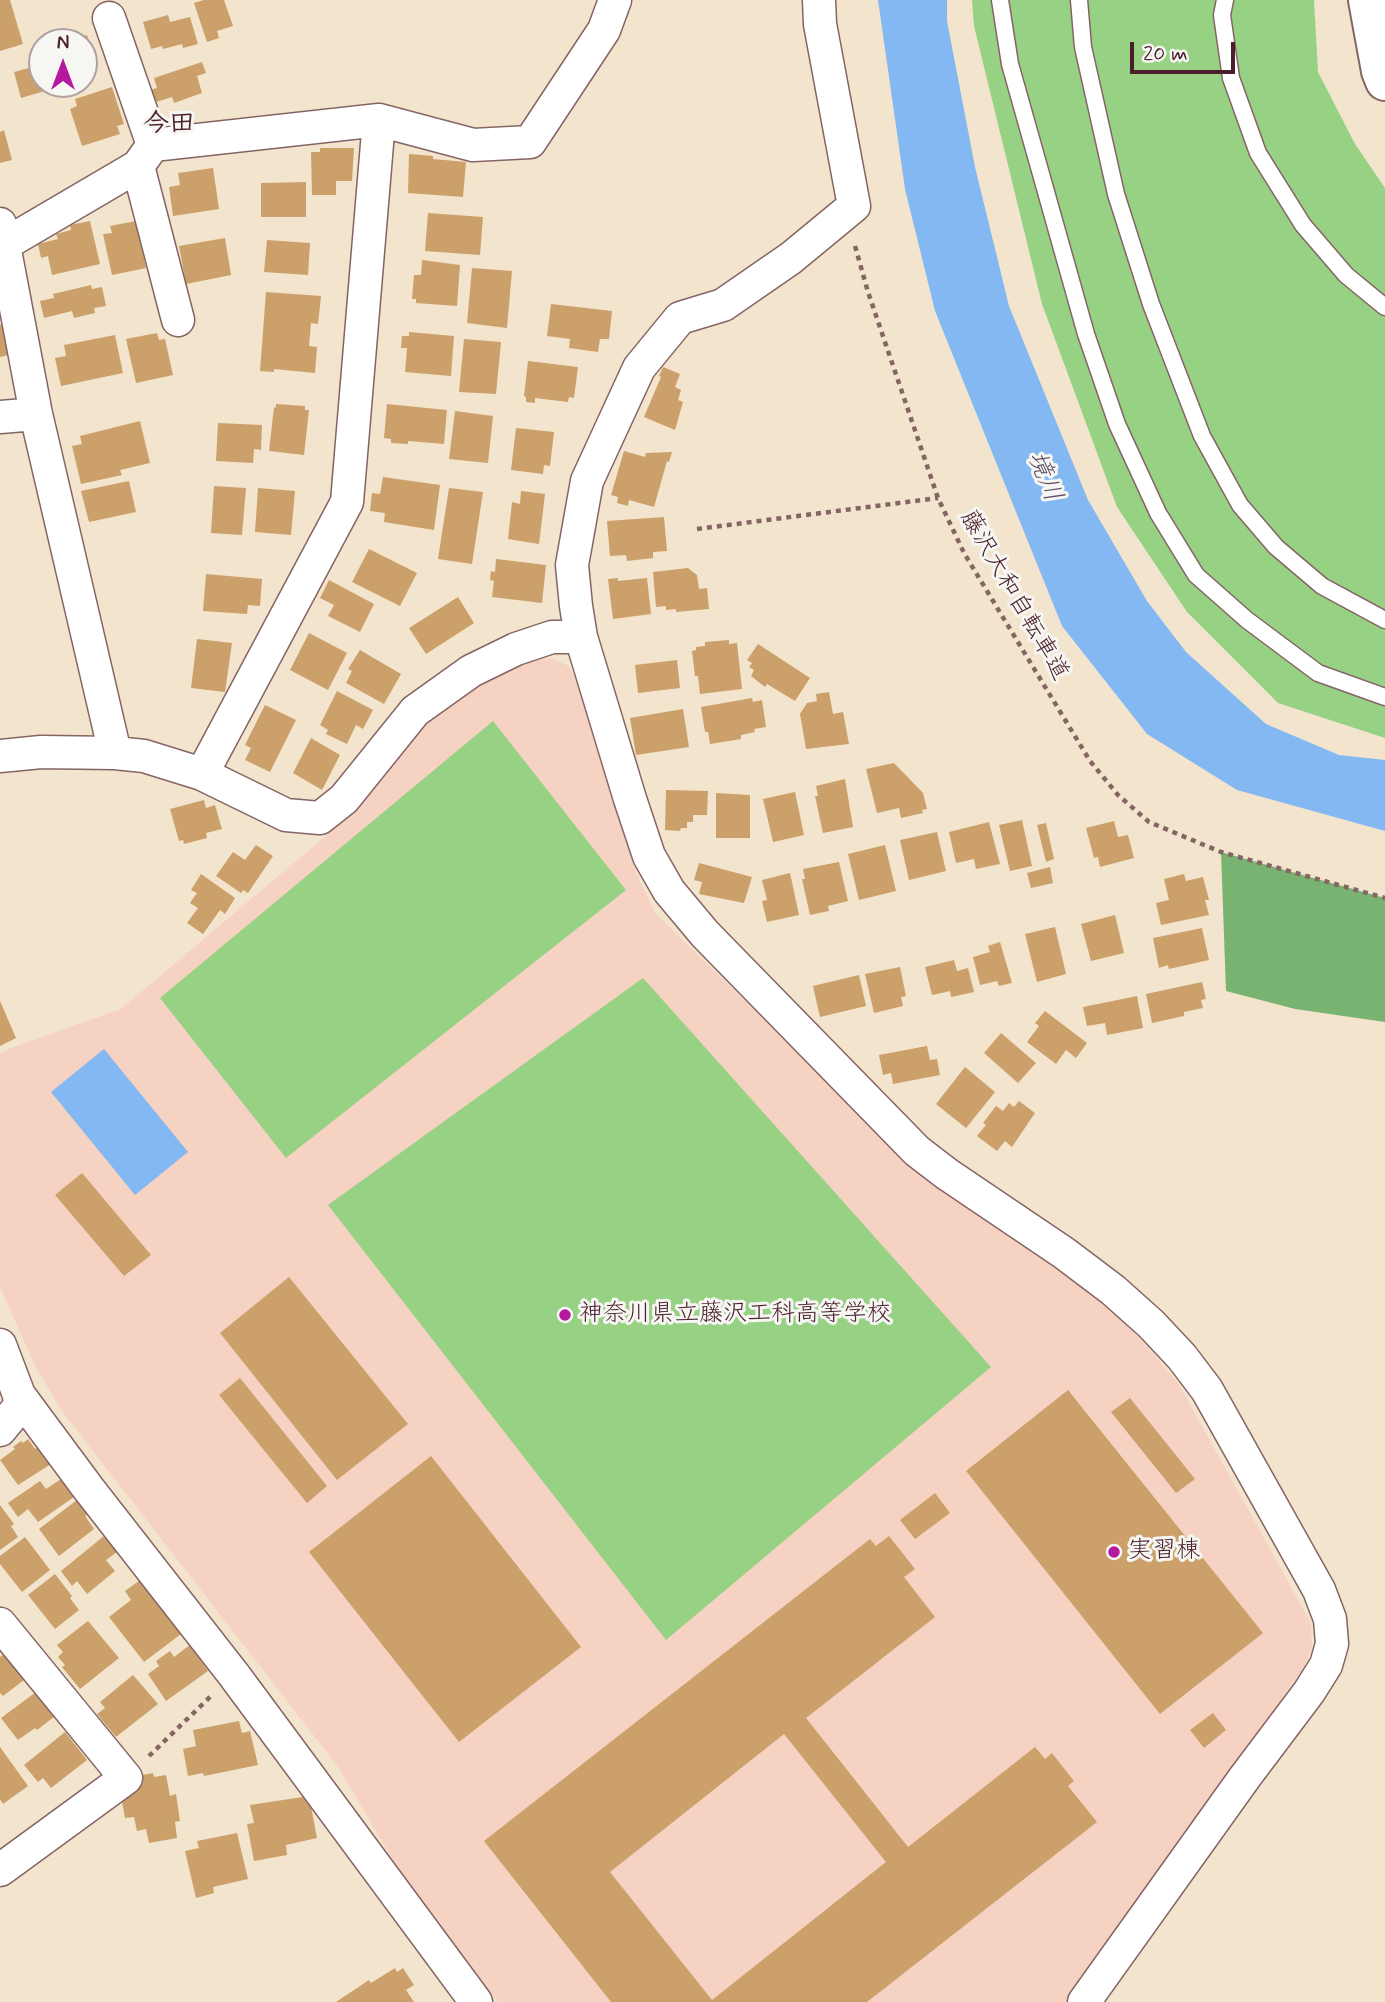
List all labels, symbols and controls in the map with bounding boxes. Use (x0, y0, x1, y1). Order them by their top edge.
north arrow (28, 28, 98, 98)
scale bar (1133, 28, 1238, 72)
text: N (57, 31, 69, 56)
text: 20 m (1143, 40, 1188, 68)
district label: 今田 (143, 110, 195, 142)
water label: 境川 (1019, 447, 1067, 507)
street label: 藤沢大和自転車道 (953, 506, 1073, 686)
place label: 神奈川県立藤沢工科高等学校 (579, 1301, 891, 1329)
marker: 神奈川県立藤沢工科高等学校 (557, 1307, 573, 1323)
place label: 実習棟 (1128, 1538, 1200, 1566)
marker: 実習棟 (1106, 1544, 1122, 1560)

